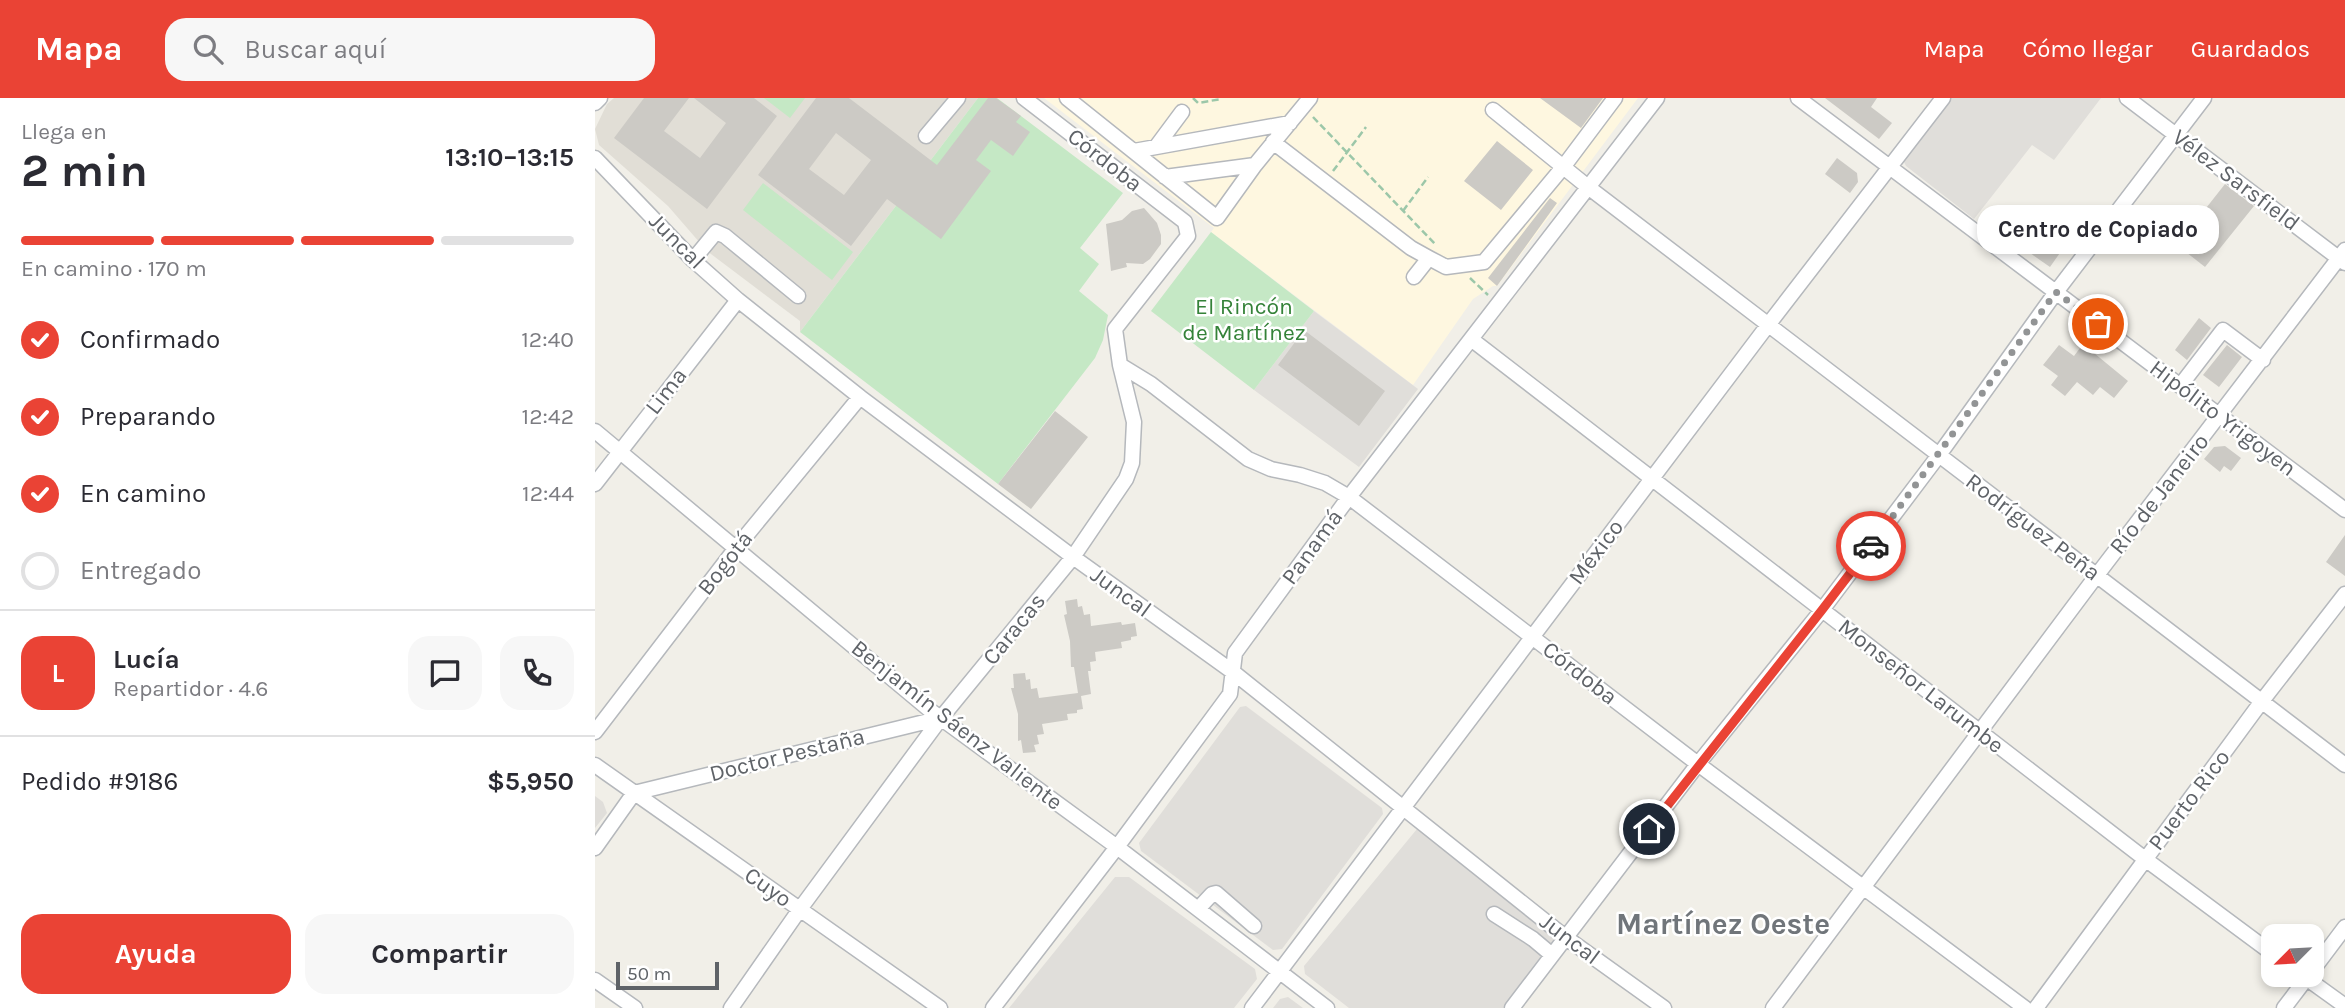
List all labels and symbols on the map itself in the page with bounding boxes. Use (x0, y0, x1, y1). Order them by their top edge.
street label: Córdoba (1062, 122, 1148, 198)
street label: Vélez Sarsfield (2167, 123, 2305, 237)
callout: Centro de Copiado (1977, 205, 2219, 254)
street label: Juncal (643, 207, 711, 275)
park label: El Rincón de Martínez (1182, 293, 1306, 346)
pin (2068, 294, 2128, 354)
street label: Hipólito Yrigoyen (2144, 354, 2302, 482)
street label: Lima (639, 362, 693, 420)
street label: Río de Janeiro (2104, 428, 2214, 560)
street label: Rodríguez Peña (1960, 468, 2106, 586)
street label: Panamá (1276, 504, 1348, 590)
courier (1836, 511, 1906, 581)
street label: México (1563, 514, 1629, 590)
street label: Bogotá (692, 526, 758, 600)
street label: Juncal (1086, 561, 1156, 623)
street label: Caracas (977, 588, 1051, 670)
street label: Monseñor Larumbe (1833, 613, 2009, 759)
street label: Benjamín Sáenz Valiente (846, 634, 1068, 816)
street label: Córdoba (1537, 635, 1623, 711)
street label: Doctor Pestaña (707, 723, 867, 787)
street label: Puerto Rico (2142, 744, 2236, 856)
pin (1619, 799, 1679, 859)
street label: Cuyo (739, 861, 797, 913)
district label: Martínez Oeste (1616, 906, 1830, 942)
street label: Juncal (1535, 908, 1605, 970)
north arrow (2261, 924, 2324, 987)
scale bar (616, 959, 719, 991)

